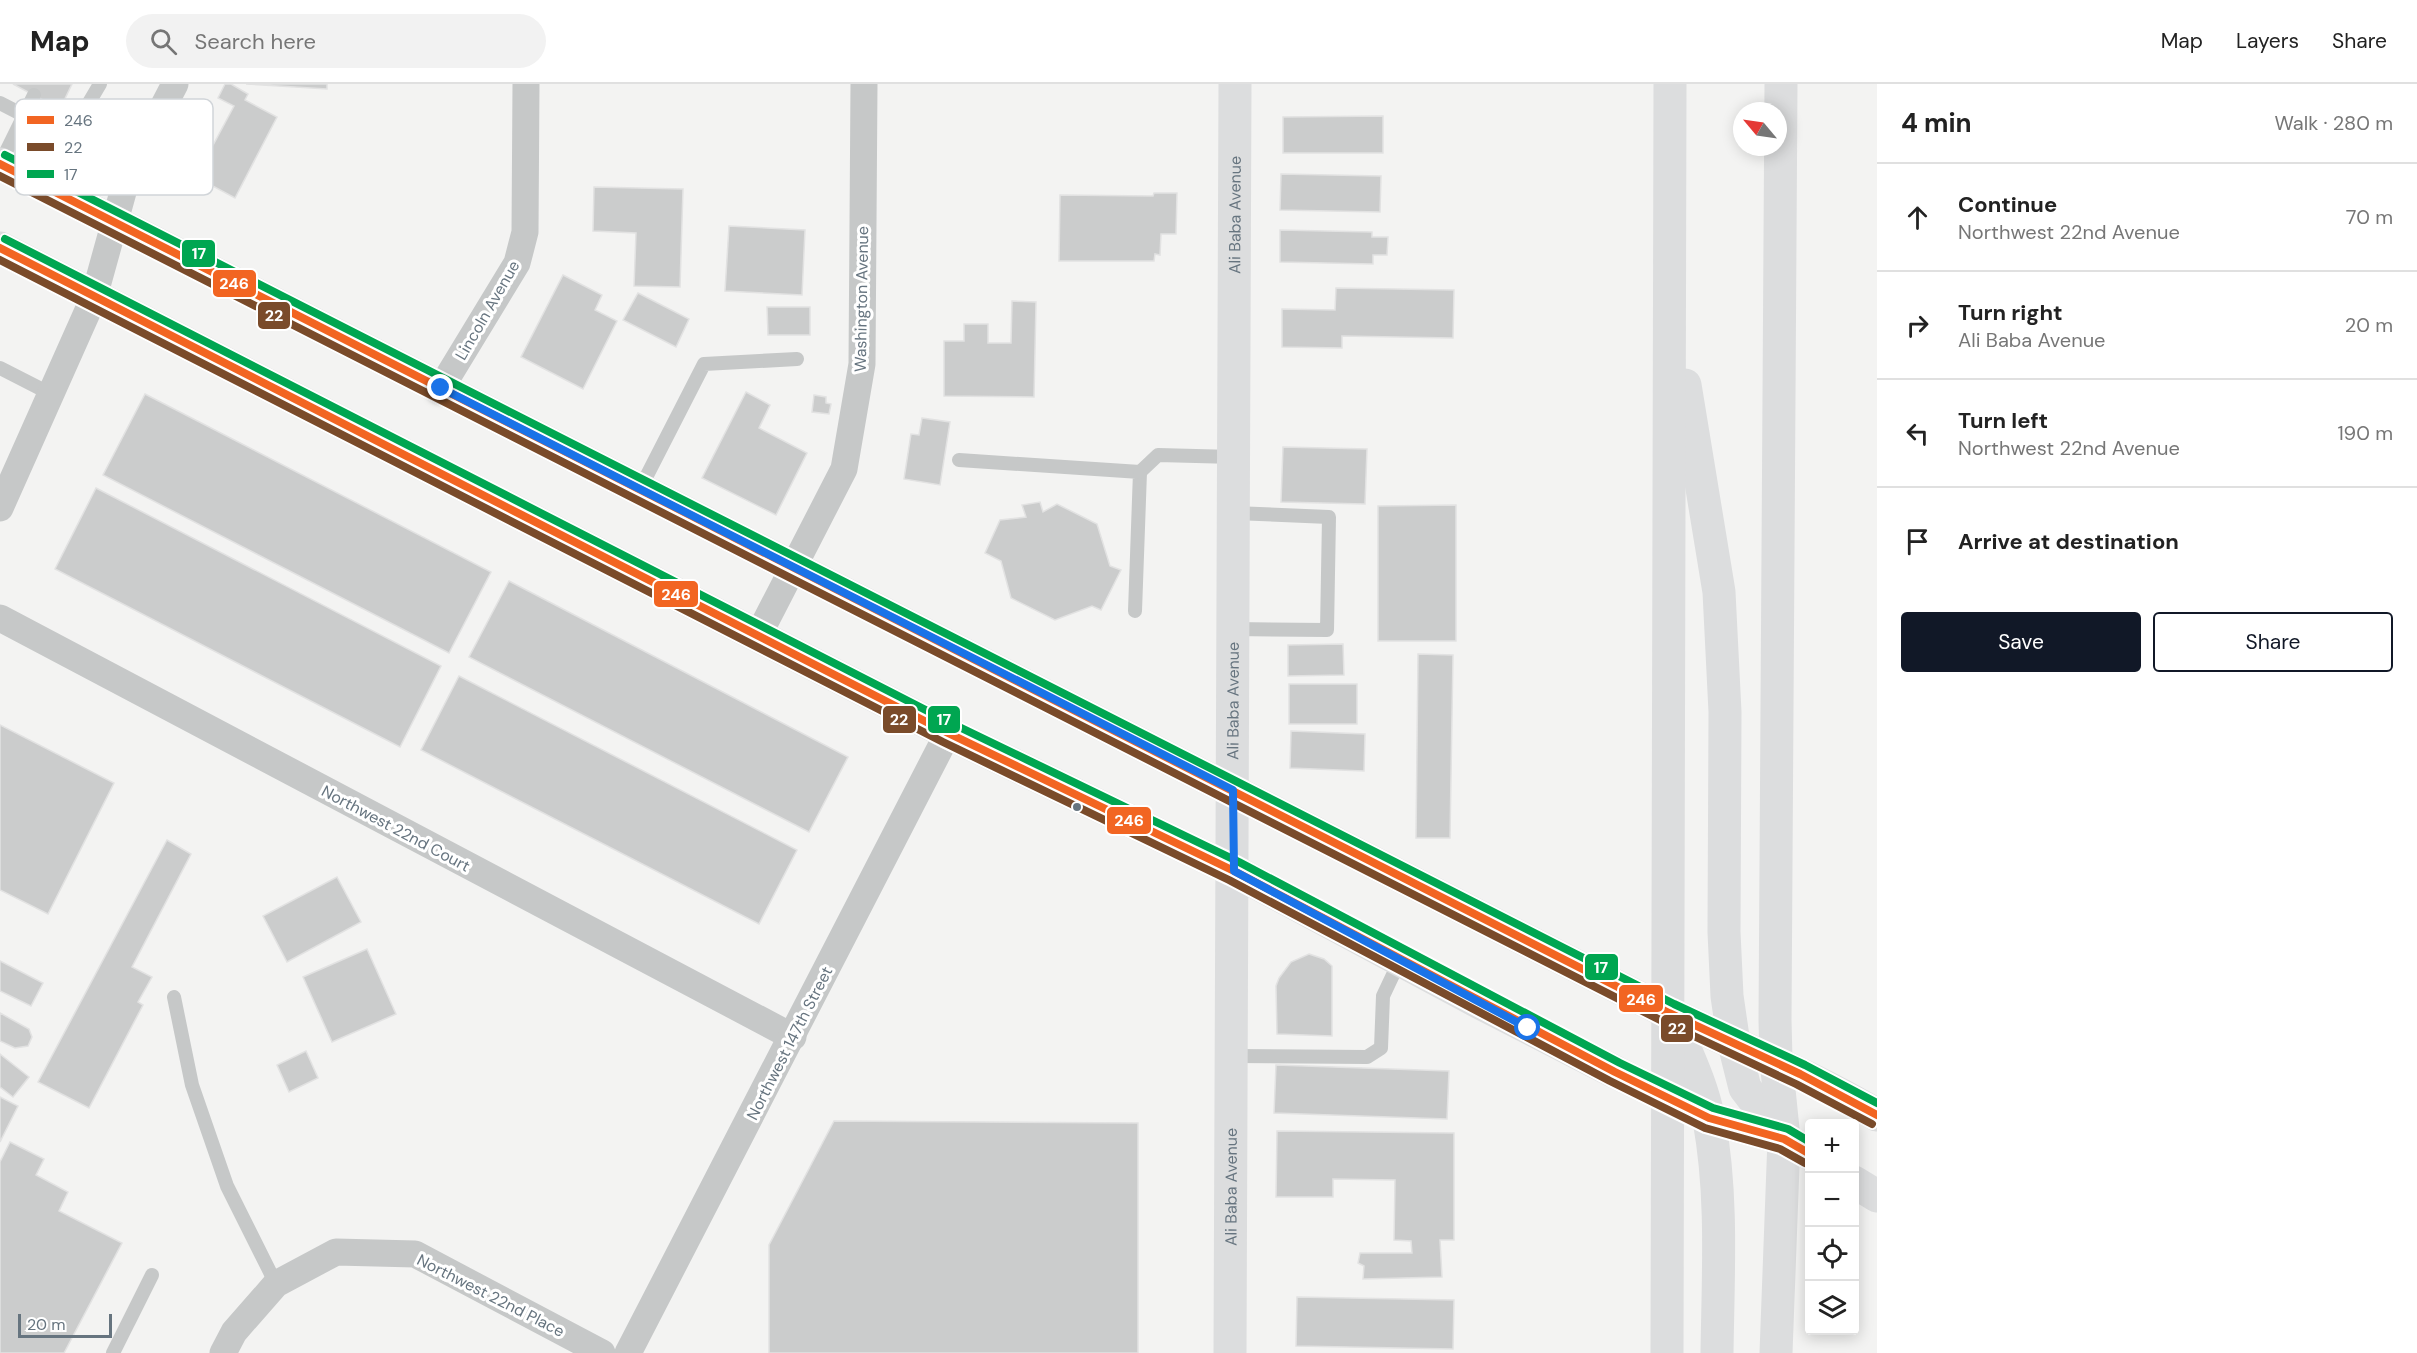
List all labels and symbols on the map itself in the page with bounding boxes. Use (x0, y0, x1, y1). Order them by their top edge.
legend (15, 99, 213, 195)
north arrow (1733, 102, 1787, 156)
text: 246 (64, 110, 93, 131)
text: 22 (64, 137, 82, 158)
street label: Ali Baba Avenue (1224, 156, 1246, 274)
text: 17 (64, 164, 78, 185)
street label: Washington Avenue (850, 226, 873, 372)
line badge: 17 (181, 239, 216, 268)
text: 17 (192, 243, 207, 264)
street label: Lincoln Avenue (450, 257, 524, 364)
line badge: 246 (212, 269, 257, 298)
text: 246 (219, 273, 249, 294)
line badge: 22 (257, 301, 291, 330)
text: 22 (265, 305, 283, 326)
route end (427, 374, 453, 400)
line badge: 246 (653, 580, 699, 608)
text: 246 (661, 584, 691, 605)
street label: Ali Baba Avenue (1222, 642, 1244, 760)
line badge: 22 (882, 705, 917, 734)
line badge: 17 (927, 705, 961, 734)
text: 22 (890, 709, 908, 730)
text: 17 (937, 709, 952, 730)
street label: Northwest 22nd Court (318, 780, 474, 877)
unlabelled marker (1071, 801, 1083, 813)
line badge: 246 (1106, 806, 1152, 835)
text: 246 (1114, 810, 1144, 831)
line badge: 17 (1584, 953, 1619, 981)
text: 17 (1594, 957, 1609, 978)
street label: Northwest 147th Street (742, 963, 837, 1123)
line badge: 246 (1618, 984, 1664, 1013)
text: 246 (1626, 989, 1656, 1010)
route start (1514, 1014, 1540, 1040)
line badge: 22 (1660, 1014, 1694, 1043)
text: 22 (1668, 1018, 1686, 1039)
street label: Ali Baba Avenue (1220, 1128, 1242, 1246)
street label: Northwest 22nd Place (413, 1249, 568, 1342)
scale bar (18, 1311, 112, 1338)

